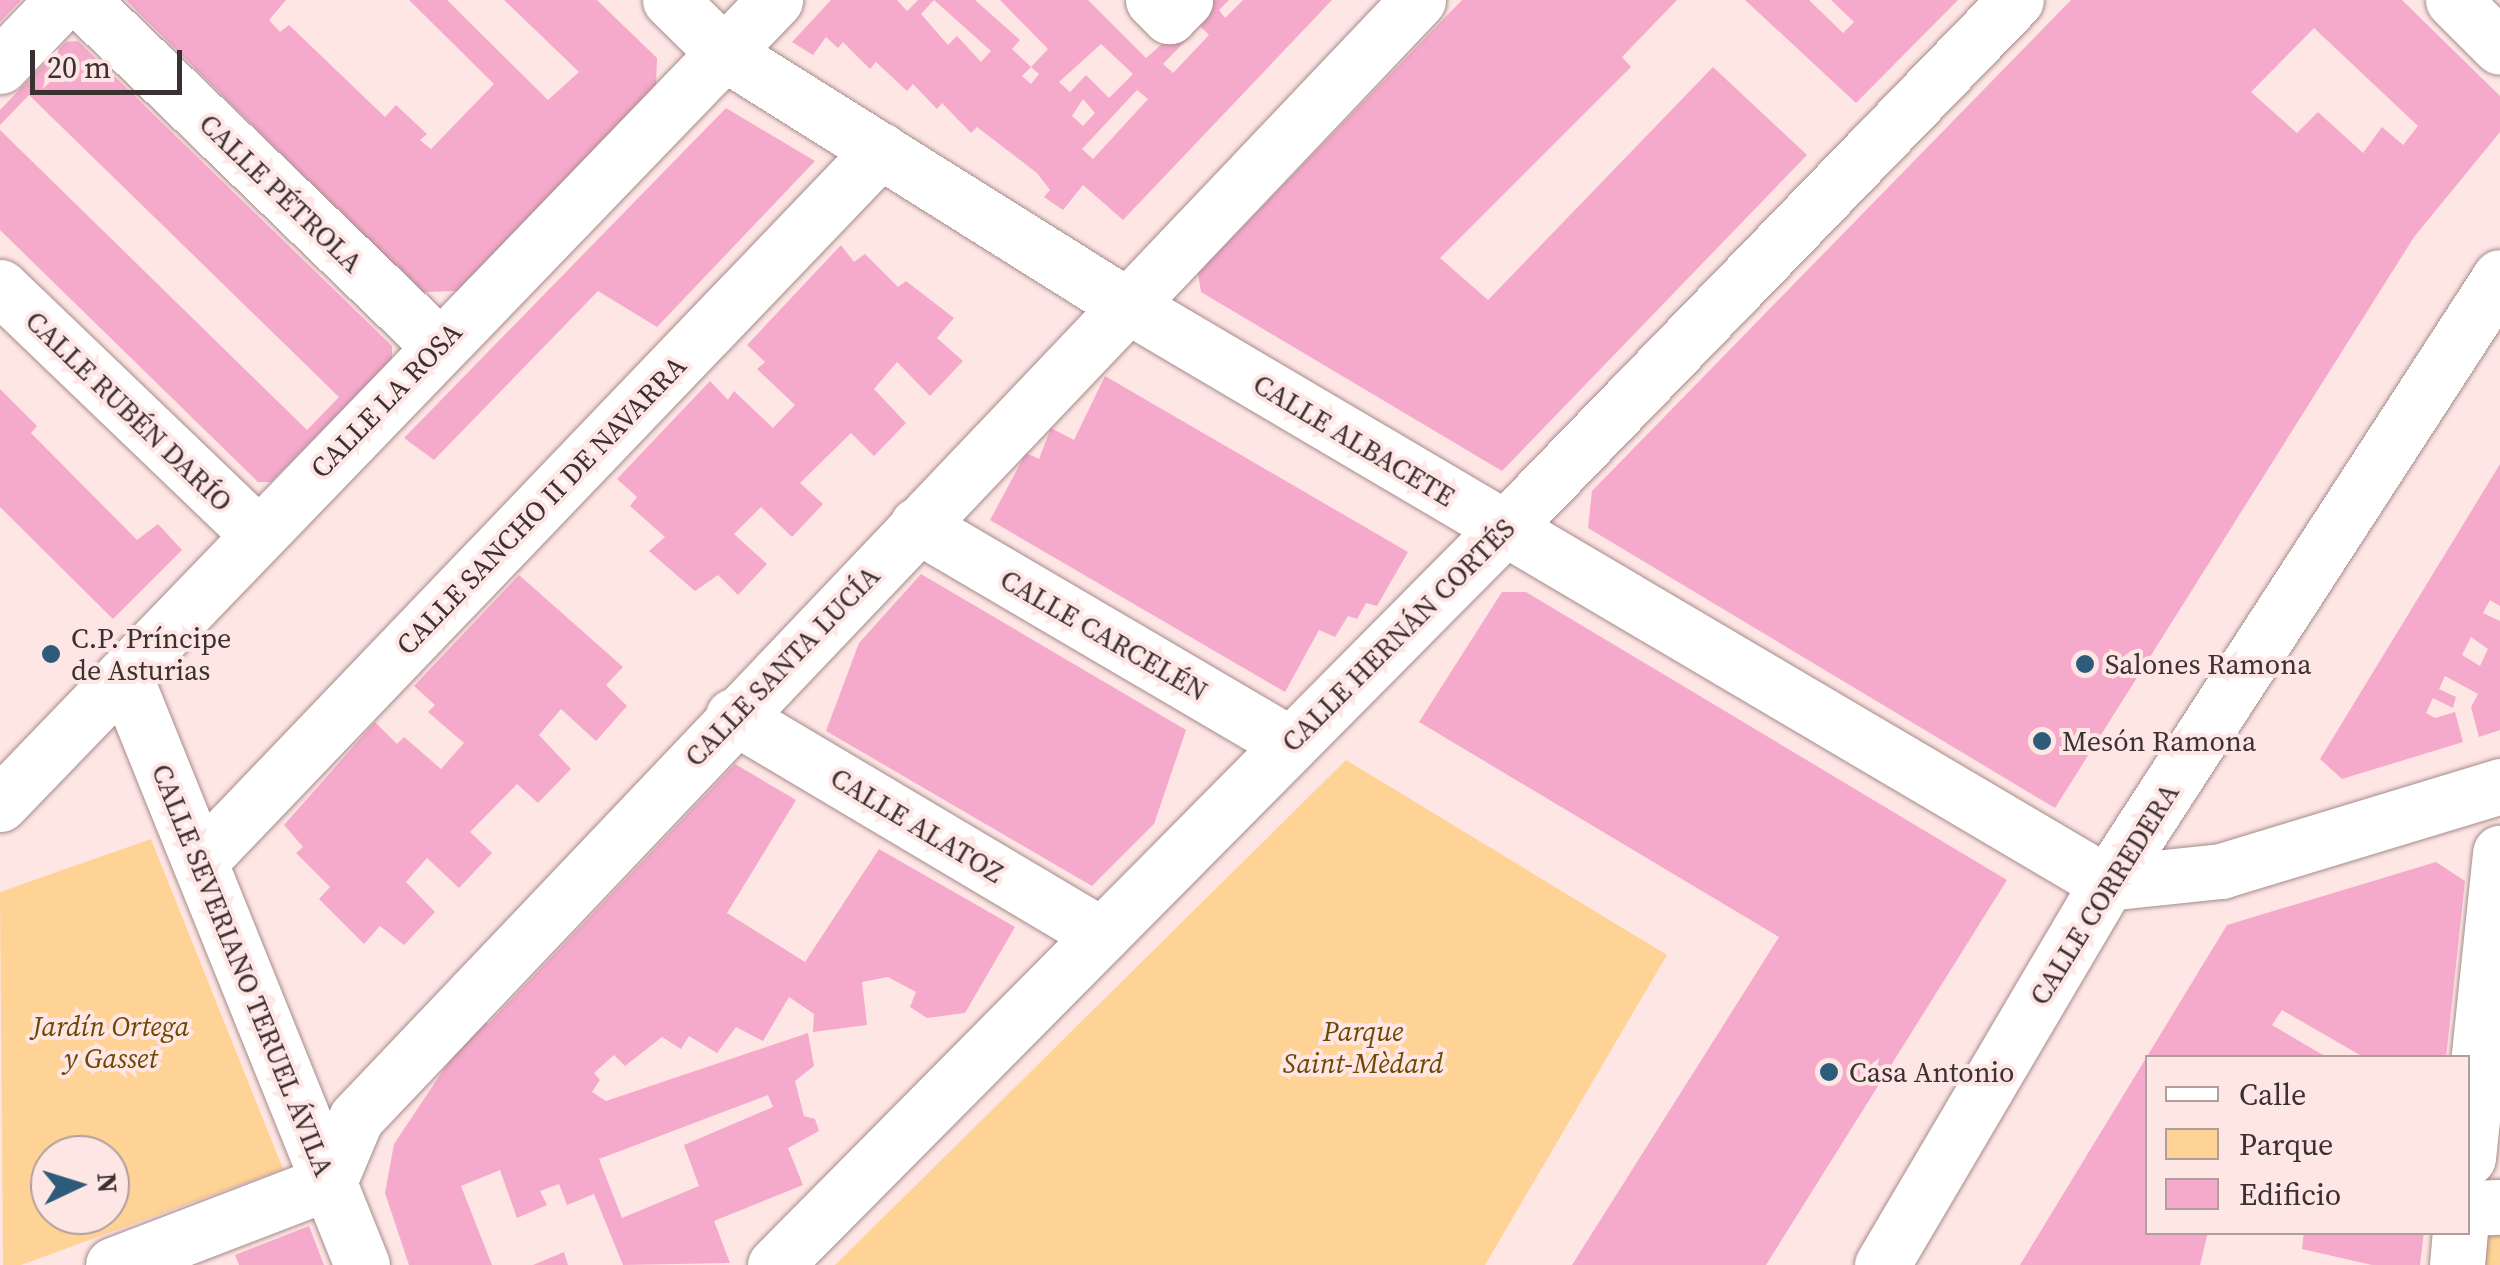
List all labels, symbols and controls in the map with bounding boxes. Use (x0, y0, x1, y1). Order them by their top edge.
scale bar (35, 30, 188, 92)
text: 20 m (47, 47, 111, 88)
street label: CALLE PÉTROLA (192, 107, 370, 279)
street label: CALLE RUBÉN DARÍO (19, 304, 239, 518)
street label: CALLE LA ROSA (303, 315, 469, 485)
street label: CALLE SANCHO II DE NAVARRA (389, 348, 693, 662)
street label: CALLE ALBACETE (1247, 367, 1461, 513)
street label: CALLE HERNÁN CORTÉS (1274, 511, 1522, 759)
street label: CALLE SANTA LUCÍA (678, 559, 886, 773)
street label: CALLE CARCELÉN (994, 562, 1214, 708)
place label: C.P. Príncipe de Asturias (71, 621, 231, 687)
marker: C.P. Príncipe de Asturias (40, 643, 62, 665)
place label: Salones Ramona (2105, 647, 2311, 681)
marker: Salones Ramona (2074, 653, 2096, 675)
place label: Mesón Ramona (2062, 724, 2256, 758)
marker: Mesón Ramona (2031, 730, 2053, 752)
street label: CALLE SEVERIANO TERUEL ÁVILA (145, 759, 341, 1181)
street label: CALLE ALATOZ (825, 760, 1009, 890)
street label: CALLE CORREDERA (2022, 777, 2186, 1011)
park label: Jardín Ortega y Gasset (33, 1009, 189, 1075)
park label: Parque Saint-Mèdard (1283, 1014, 1443, 1080)
place label: Casa Antonio (1849, 1055, 2014, 1089)
legend (2145, 1055, 2470, 1235)
marker: Casa Antonio (1818, 1061, 1840, 1083)
text: Calle (2239, 1074, 2306, 1115)
text: Parque (2239, 1124, 2333, 1165)
north arrow (30, 1135, 130, 1235)
text: N (88, 1172, 128, 1195)
text: Edificio (2239, 1174, 2341, 1215)

